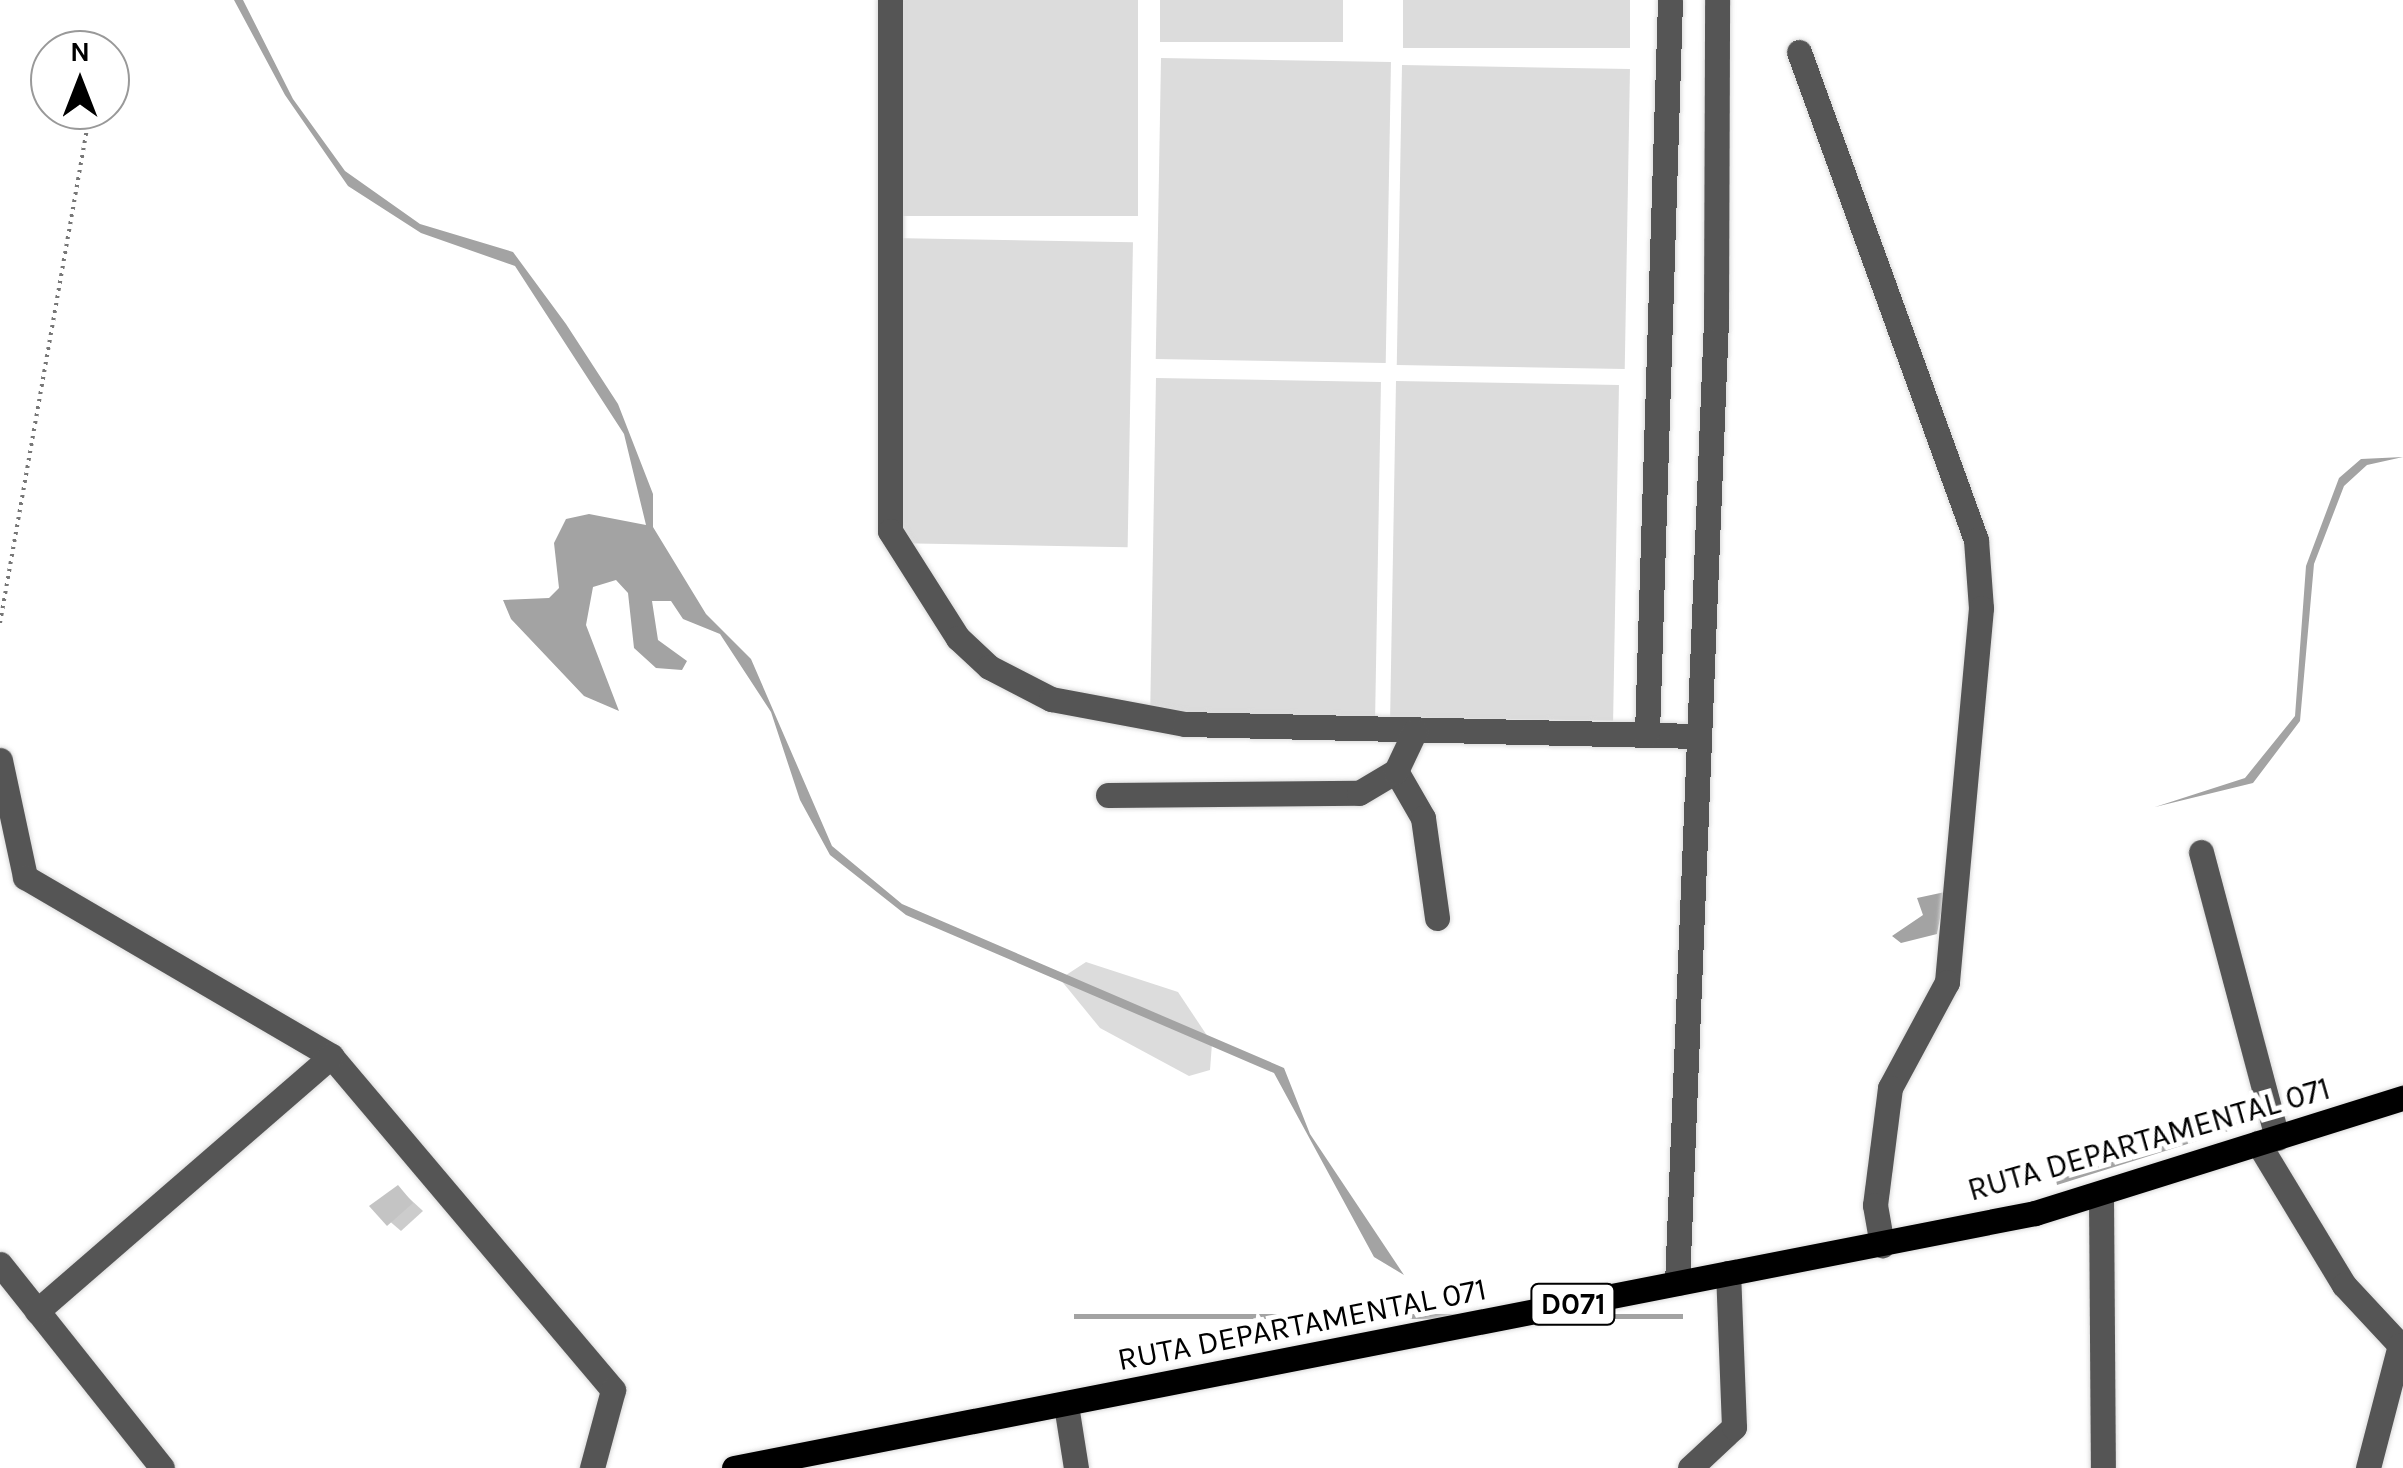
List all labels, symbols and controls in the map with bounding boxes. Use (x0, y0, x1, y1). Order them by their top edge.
north arrow (30, 30, 130, 130)
text: N (70, 35, 90, 68)
street label: RUTA DEPARTAMENTAL 071 (1963, 1070, 2335, 1210)
street label: RUTA DEPARTAMENTAL 071 (1114, 1270, 1490, 1380)
road number: D071 (1528, 1279, 1618, 1329)

